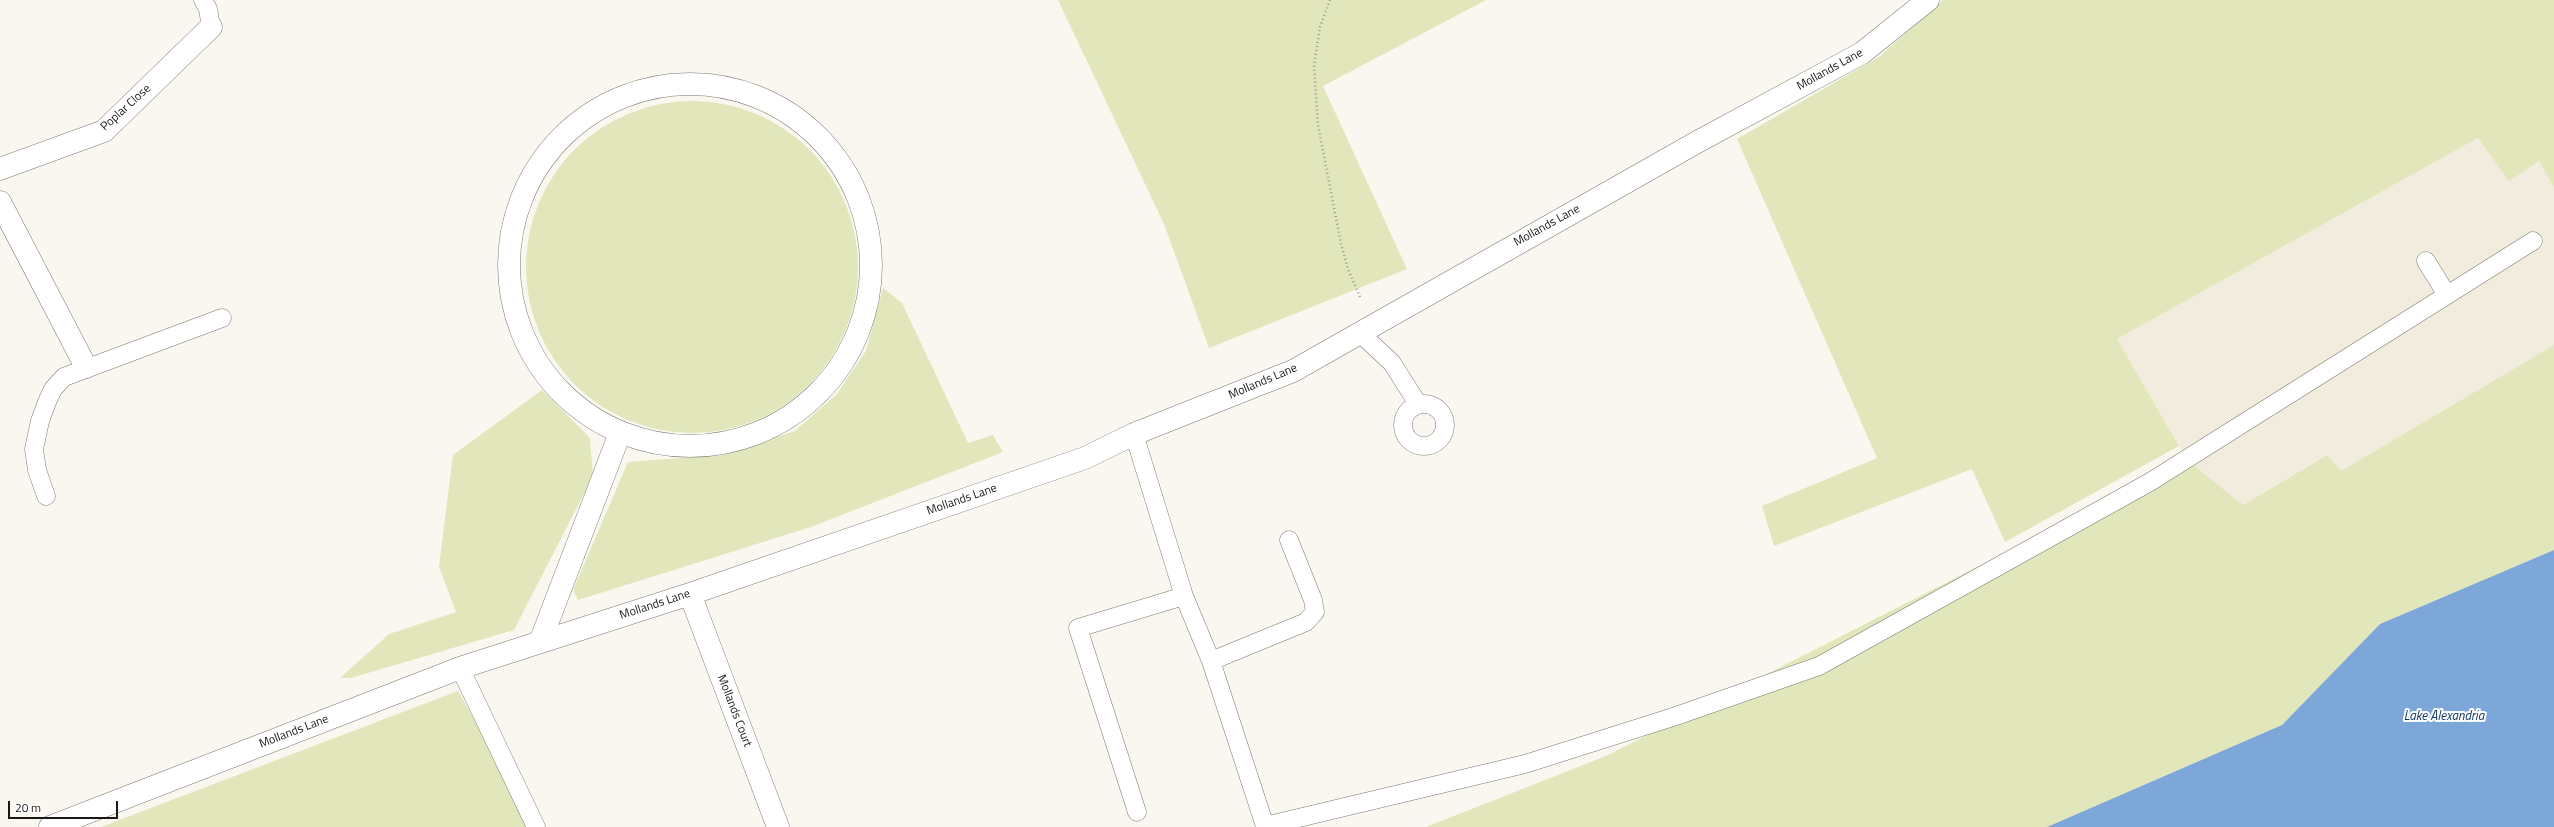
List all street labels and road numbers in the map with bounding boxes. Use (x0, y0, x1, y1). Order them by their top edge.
street label: Mollands Lane (1795, 46, 1865, 94)
street label: Poplar Close (98, 82, 154, 134)
street label: Mollands Lane (1512, 202, 1582, 250)
street label: Mollands Lane (1227, 361, 1299, 403)
street label: Mollands Lane (925, 481, 999, 519)
street label: Mollands Lane (618, 587, 692, 623)
street label: Mollands Court (714, 673, 754, 749)
street label: Mollands Lane (257, 712, 331, 752)

